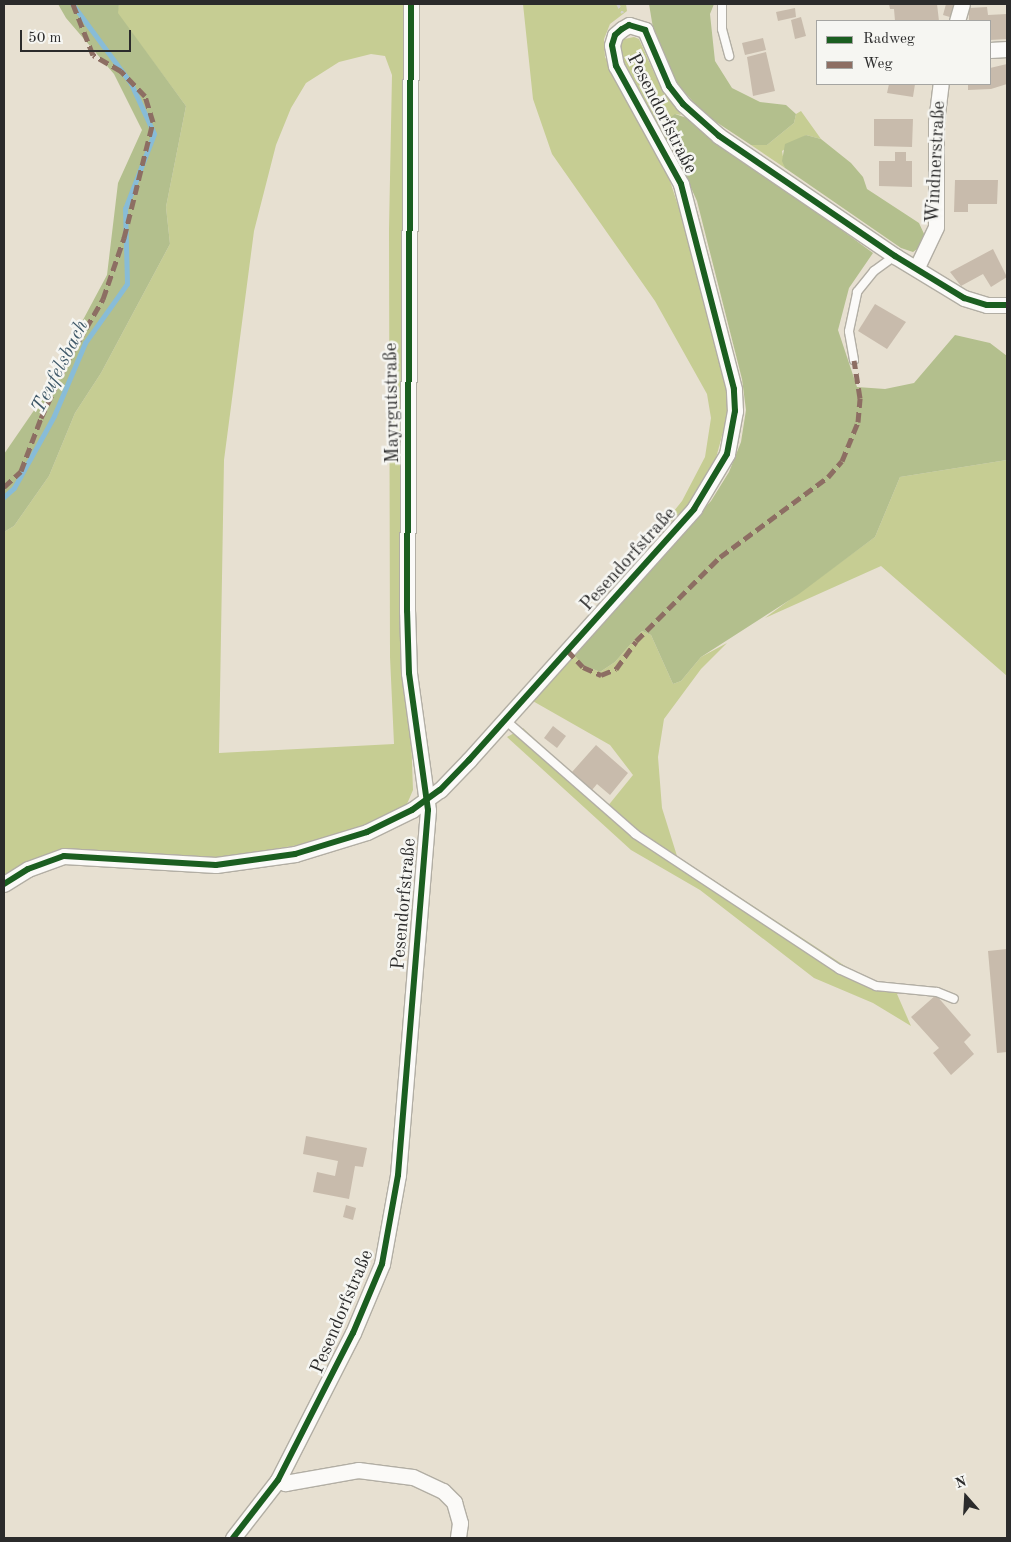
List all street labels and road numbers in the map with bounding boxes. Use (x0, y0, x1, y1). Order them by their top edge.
street label: Pesendorfstraße (621, 50, 701, 178)
street label: Windnerstraße (922, 100, 952, 224)
street label: Mayrgutstraße (381, 342, 405, 464)
street label: Pesendorfstraße (576, 503, 682, 617)
street label: Pesendorfstraße (388, 837, 422, 971)
street label: Pesendorfstraße (307, 1247, 379, 1377)

